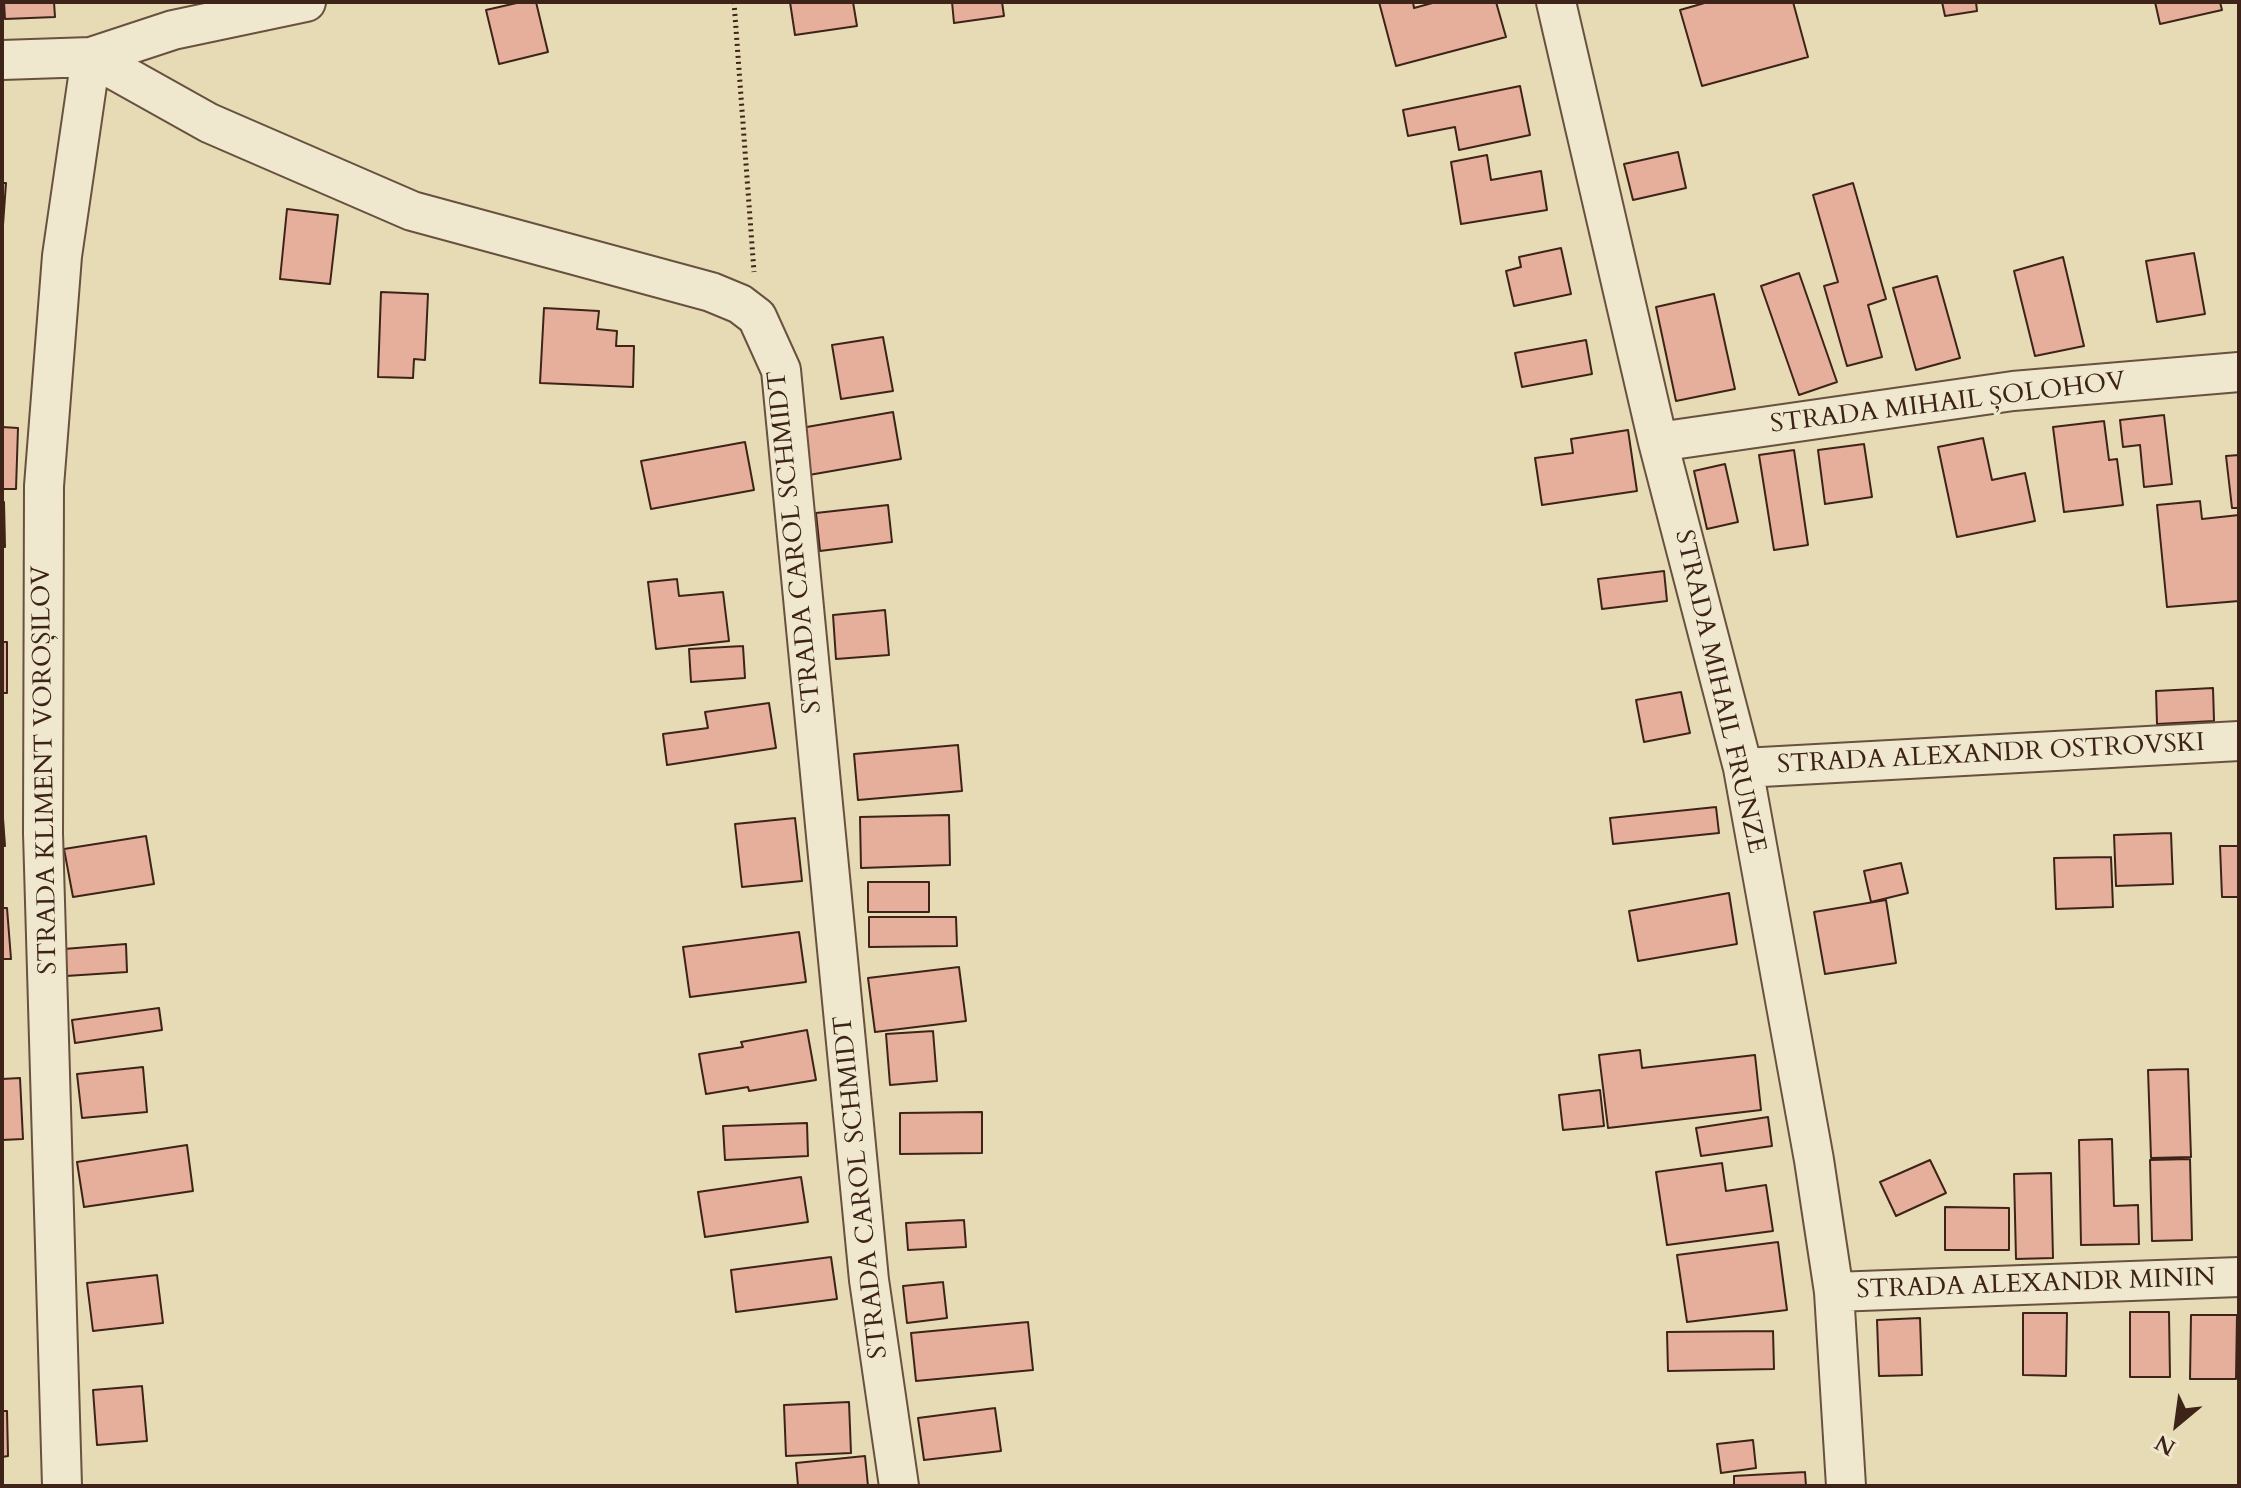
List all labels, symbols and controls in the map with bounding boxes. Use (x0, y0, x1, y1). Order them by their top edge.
street label: STRADA MIHAIL ȘOLOHOV (1769, 367, 2127, 441)
street label: STRADA CAROL SCHMIDT (762, 369, 830, 715)
street label: STRADA MIHAIL FRUNZE (1667, 527, 1771, 857)
street label: STRADA KLIMENT VOROȘILOV (27, 565, 65, 975)
street label: STRADA ALEXANDR OSTROVSKI (1776, 728, 2206, 782)
street label: STRADA CAROL SCHMIDT (828, 1014, 896, 1360)
street label: STRADA ALEXANDR MININ (1856, 1263, 2216, 1307)
north arrow (2137, 1384, 2217, 1464)
text: N (2150, 1427, 2181, 1463)

